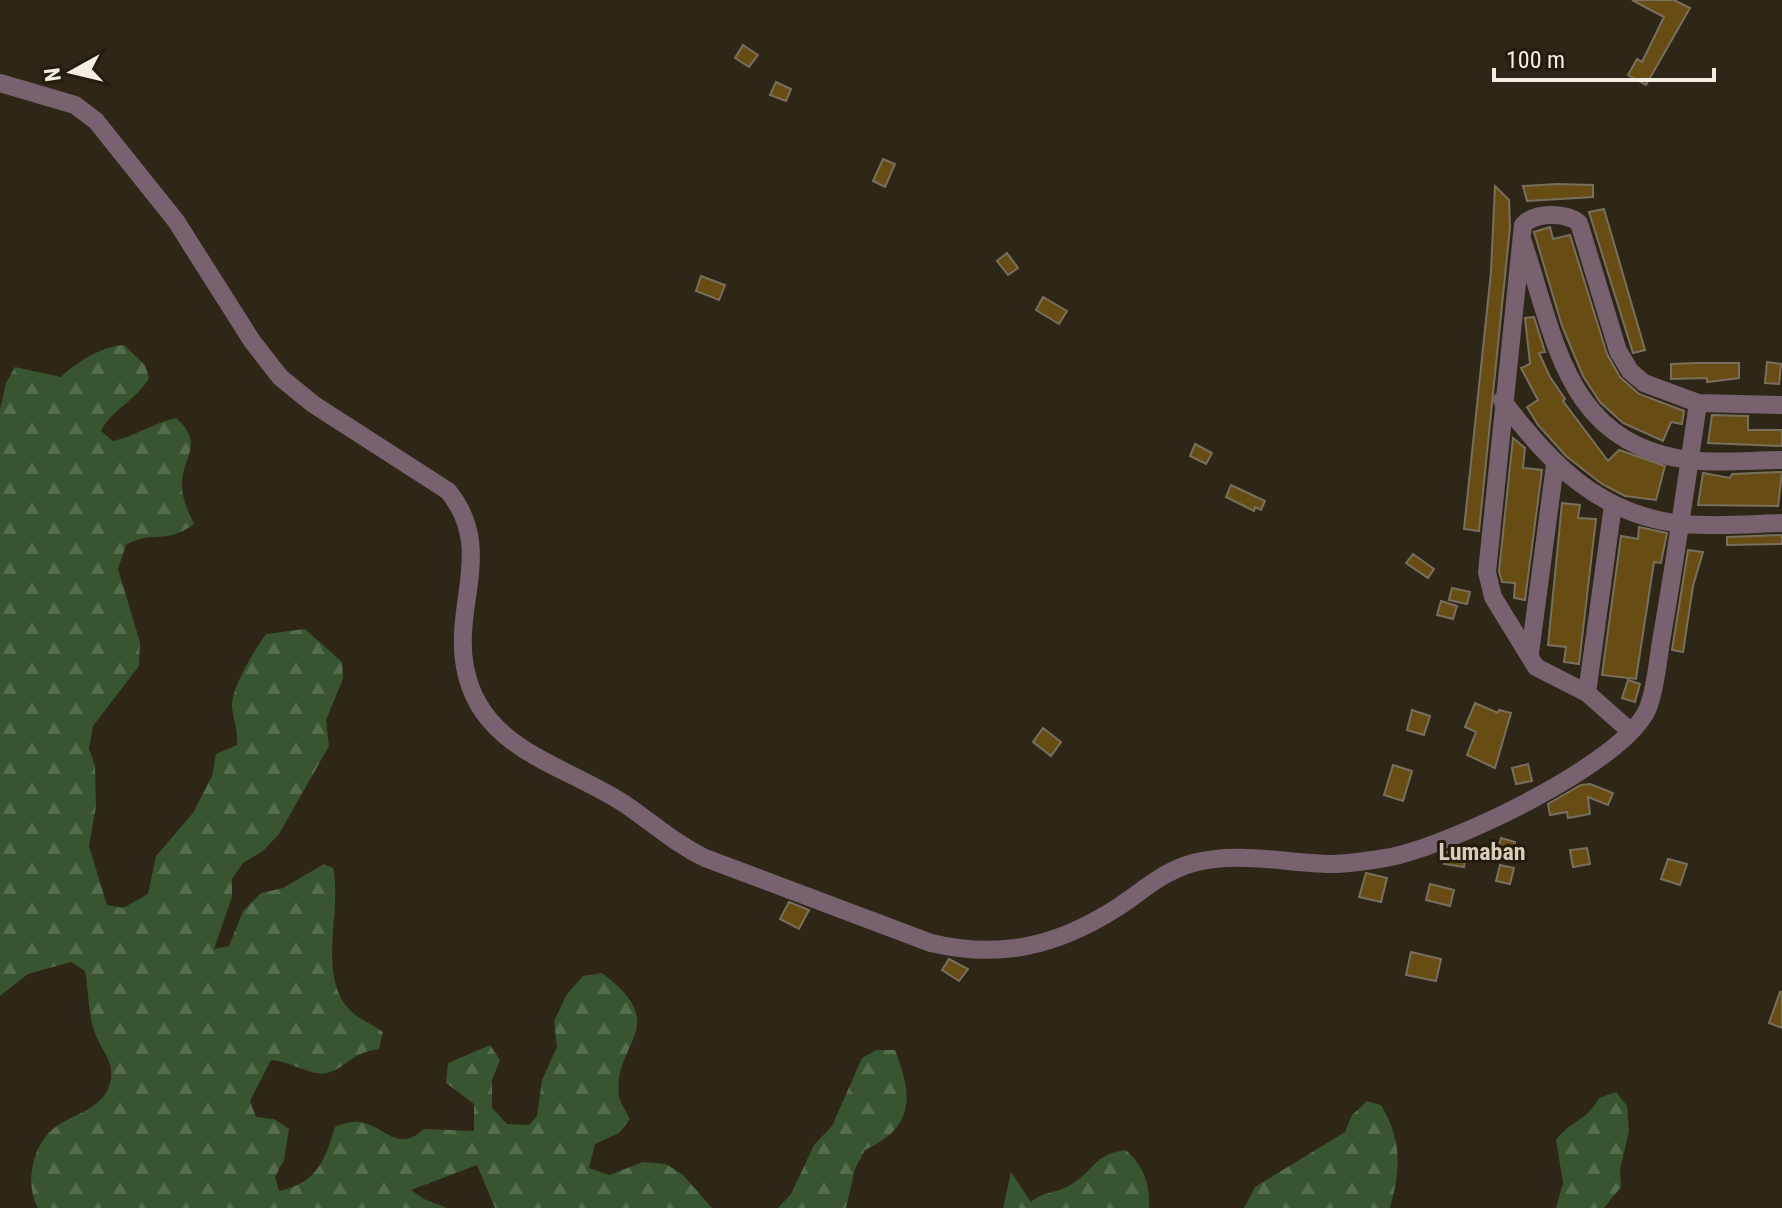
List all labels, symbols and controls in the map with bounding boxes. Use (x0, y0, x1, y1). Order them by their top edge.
north arrow (32, 32, 112, 112)
scale bar (1494, 32, 1714, 82)
text: 100 m (1506, 46, 1565, 74)
text: N (39, 66, 66, 83)
district label: Lumaban (1438, 838, 1526, 866)

